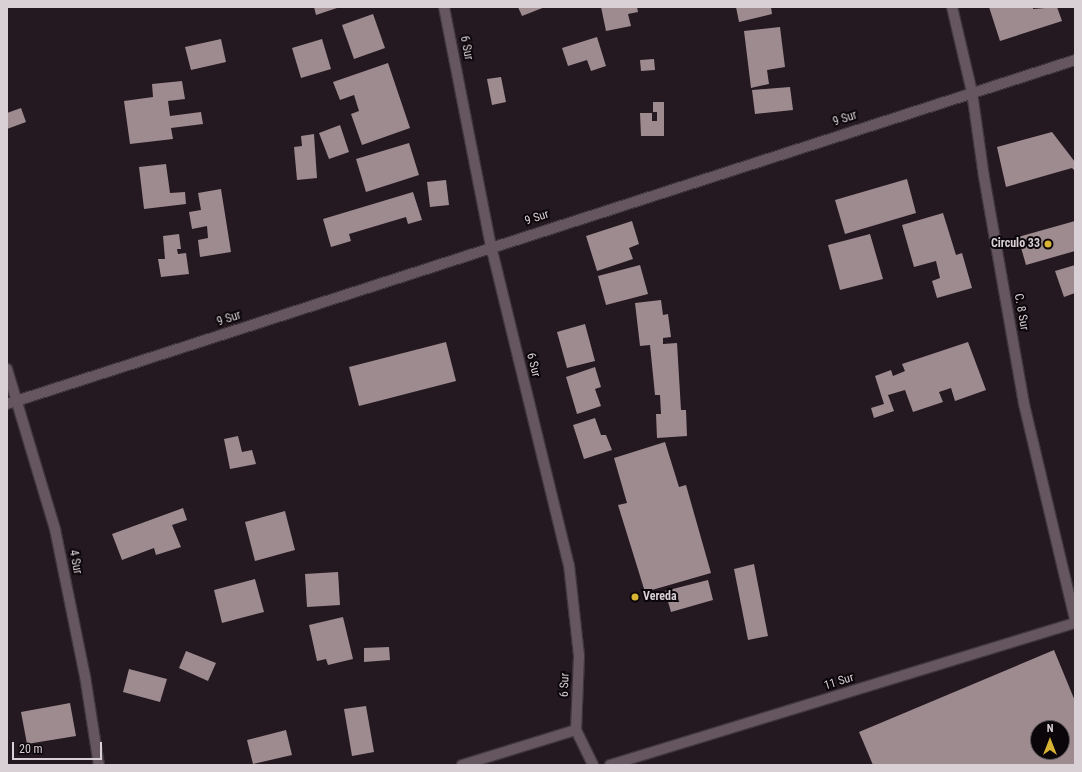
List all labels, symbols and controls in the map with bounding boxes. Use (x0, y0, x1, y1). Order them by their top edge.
street label: 6 Sur (457, 35, 475, 61)
street label: 9 Sur (831, 108, 859, 130)
street label: 9 Sur (523, 207, 551, 229)
place label: Circulo 33 (991, 237, 1040, 251)
marker: Circulo 33 (1043, 239, 1053, 249)
street label: C. 8 Sur (1011, 292, 1031, 332)
street label: 9 Sur (215, 308, 243, 330)
street label: 6 Sur (523, 351, 543, 379)
street label: 4 Sur (66, 549, 84, 575)
place label: Vereda (643, 590, 677, 604)
marker: Vereda (630, 592, 640, 602)
street label: 11 Sur (822, 671, 856, 693)
street label: 6 Sur (557, 673, 573, 697)
north arrow (1030, 720, 1070, 760)
text: N (1047, 722, 1053, 735)
scale bar (14, 734, 104, 760)
text: 20 m (19, 742, 43, 756)

